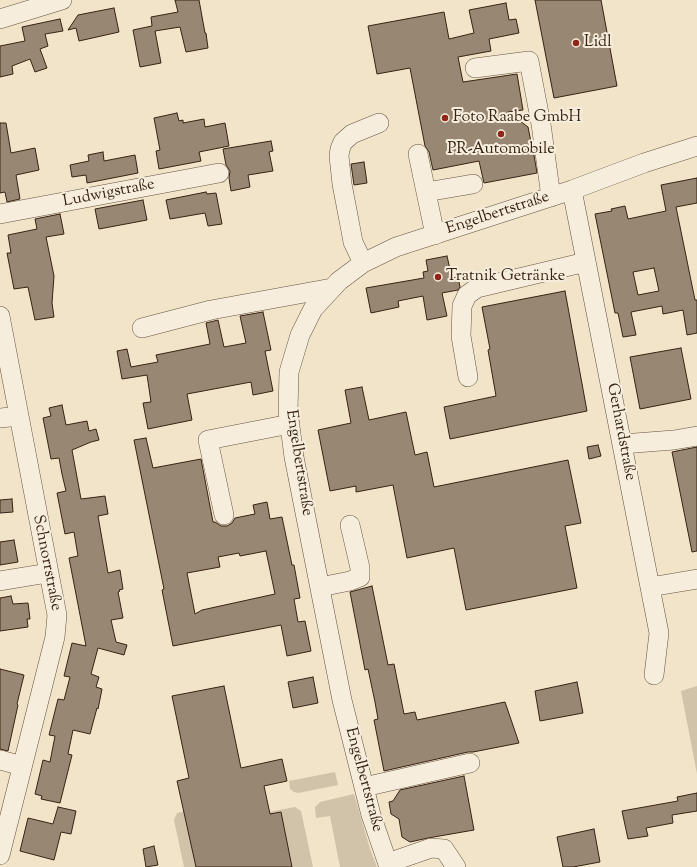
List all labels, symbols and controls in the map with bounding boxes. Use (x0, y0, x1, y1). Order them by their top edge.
place label: Lidl (584, 33, 612, 53)
marker: Lidl (571, 38, 581, 48)
place label: Foto Raabe GmbH (453, 108, 581, 128)
marker: Foto Raabe GmbH (440, 113, 450, 123)
marker: PR-Automobile (496, 129, 506, 139)
place label: PR-Automobile (447, 140, 555, 160)
street label: Ludwigstraße (62, 176, 156, 212)
street label: Engelbertstraße (444, 188, 552, 240)
place label: Tratnik Getränke (446, 267, 565, 287)
marker: Tratnik Getränke (433, 272, 443, 282)
street label: Gerhardstraße (601, 382, 639, 482)
street label: Engelbertstraße (280, 408, 316, 518)
street label: Schnorrstraße (27, 513, 65, 613)
street label: Engelbertstraße (340, 726, 386, 834)

